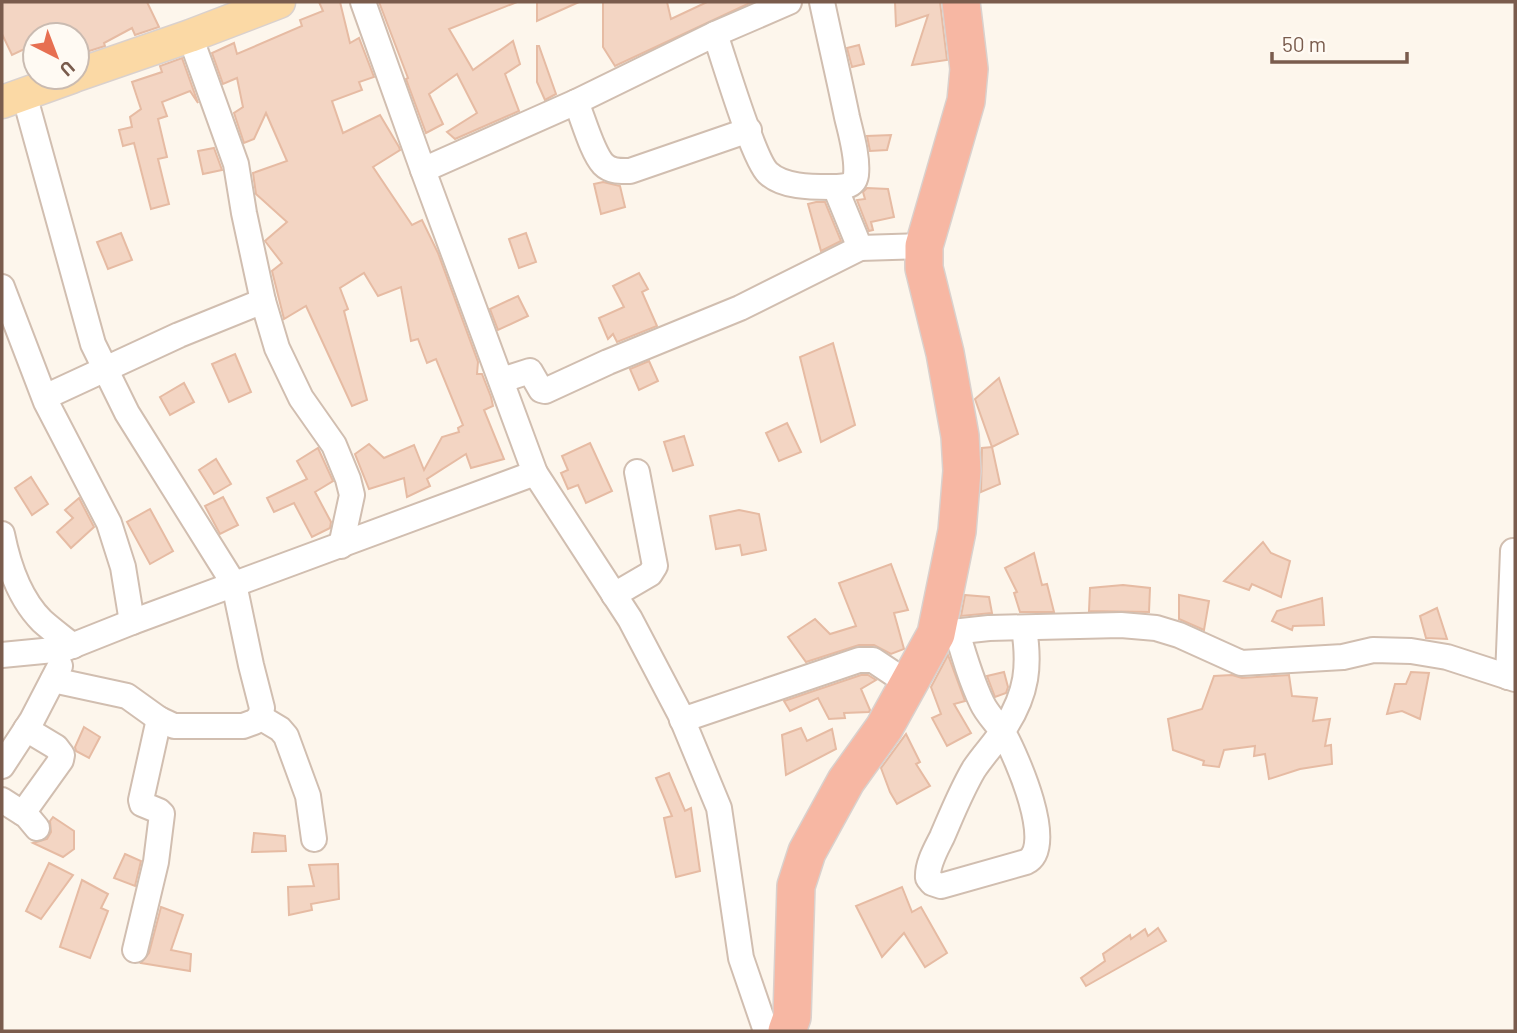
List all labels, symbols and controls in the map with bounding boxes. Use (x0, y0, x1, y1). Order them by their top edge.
north arrow (21, 21, 91, 91)
scale bar (1272, 21, 1407, 65)
text: 50 m (1282, 31, 1326, 56)
text: U (56, 56, 80, 82)

